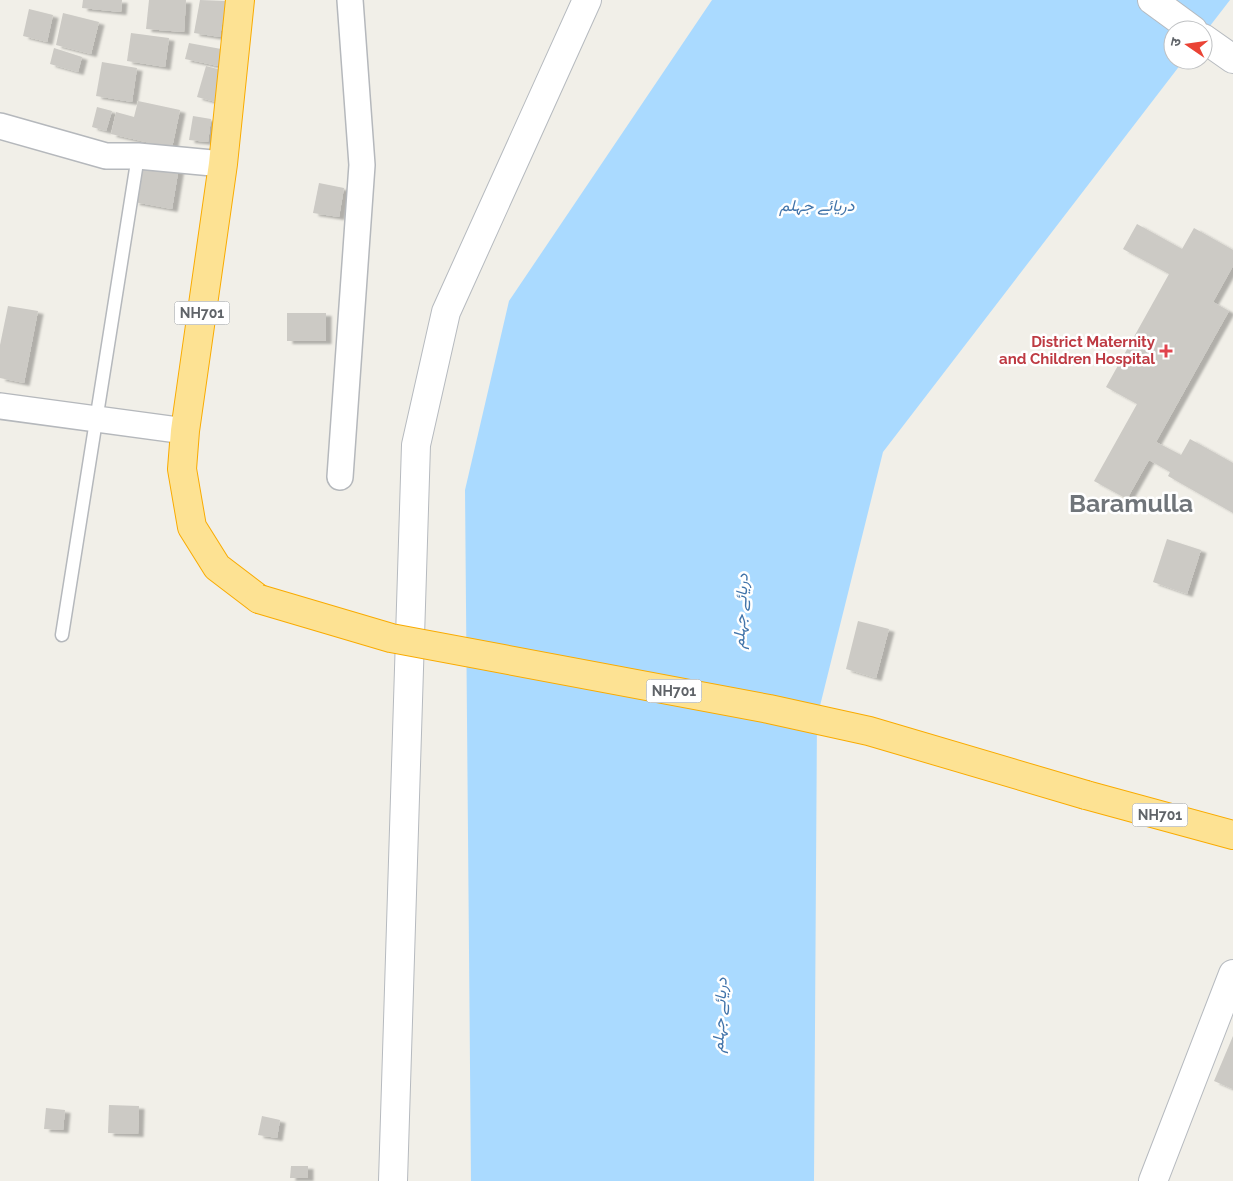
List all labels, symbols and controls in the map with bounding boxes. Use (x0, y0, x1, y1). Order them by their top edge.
north arrow (1163, 20, 1213, 70)
text: उ (1167, 36, 1184, 48)
water label: دریائے جہلم (779, 196, 855, 216)
road number: NH701 (174, 302, 230, 324)
place label: District Maternity and Children Hospital (999, 333, 1156, 368)
marker: District Maternity and Children Hospital (1159, 344, 1173, 358)
district label: Baramulla (1069, 488, 1193, 518)
water label: دریائے جہلم (729, 573, 753, 650)
road number: NH701 (646, 679, 702, 702)
road number: NH701 (1132, 804, 1188, 826)
water label: دریائے جہلم (708, 977, 732, 1054)

